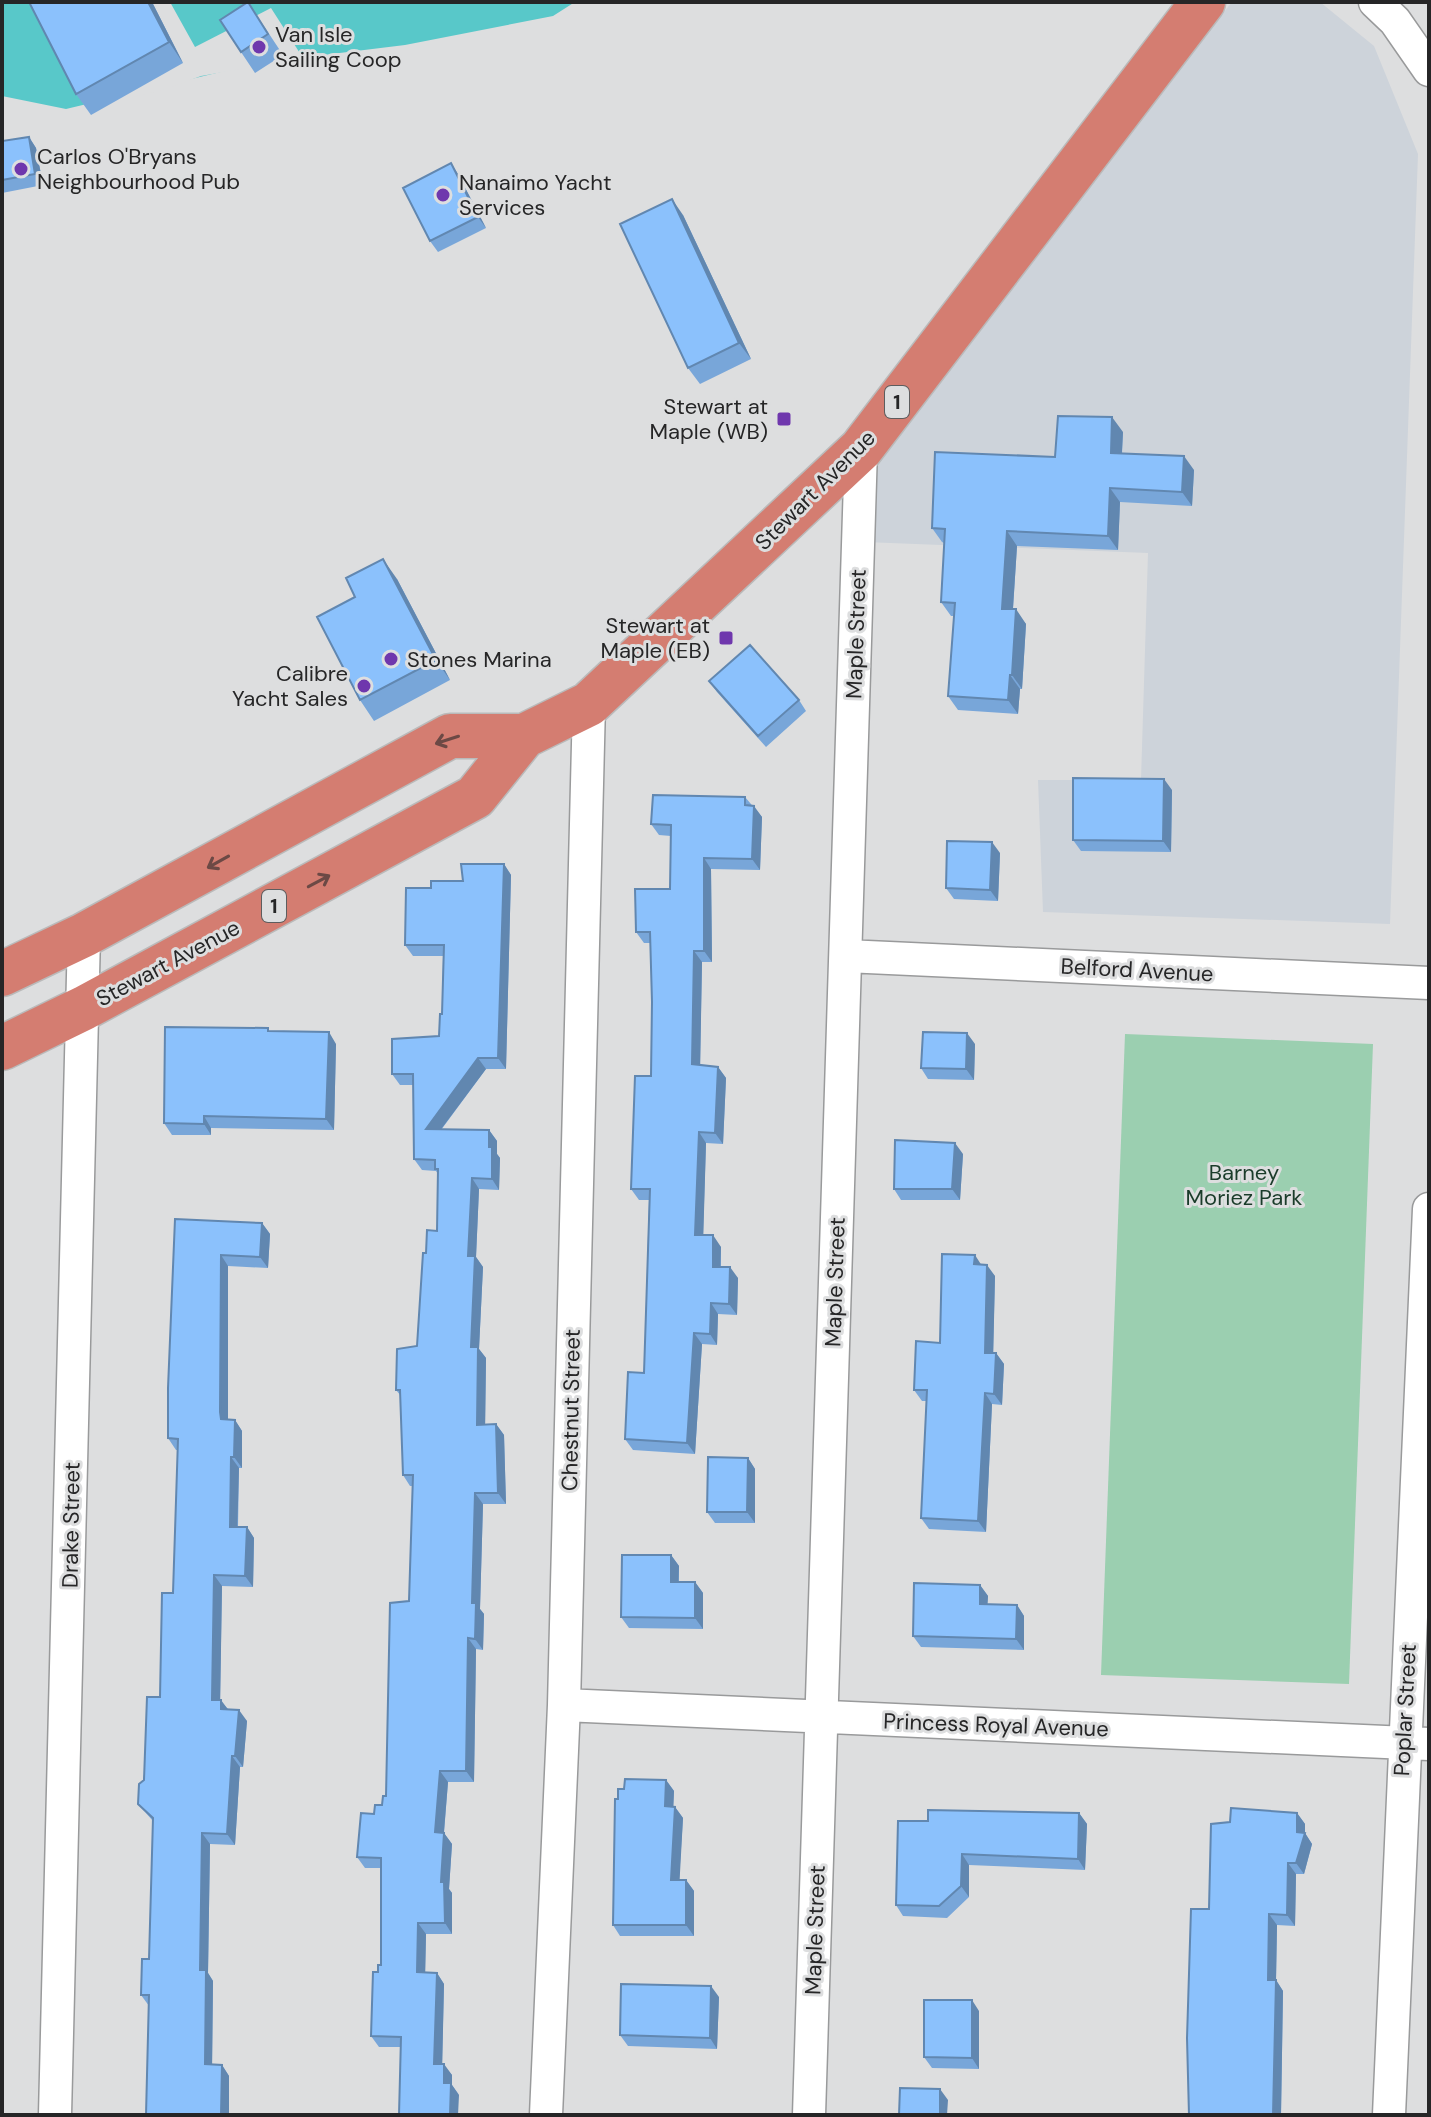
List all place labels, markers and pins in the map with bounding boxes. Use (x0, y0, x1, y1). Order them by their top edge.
place label: Van Isle Sailing Coop (275, 20, 402, 74)
marker: Van Isle Sailing Coop (250, 38, 268, 56)
place label: Carlos O'Bryans Neighbourhood Pub (37, 142, 240, 196)
marker: Carlos O'Bryans Neighbourhood Pub (12, 160, 30, 178)
place label: Nanaimo Yacht Services (459, 168, 612, 222)
marker: Nanaimo Yacht Services (434, 186, 452, 204)
place label: Stewart at Maple (WB) (650, 392, 768, 446)
marker: Stewart at Maple (WB) (775, 410, 793, 428)
place label: Stewart at Maple (EB) (600, 611, 710, 665)
marker: Stewart at Maple (EB) (717, 629, 735, 647)
place label: Stones Marina (407, 645, 552, 674)
marker: Stones Marina (382, 650, 400, 668)
place label: Calibre Yacht Sales (232, 659, 348, 713)
marker: Calibre Yacht Sales (355, 677, 373, 695)

